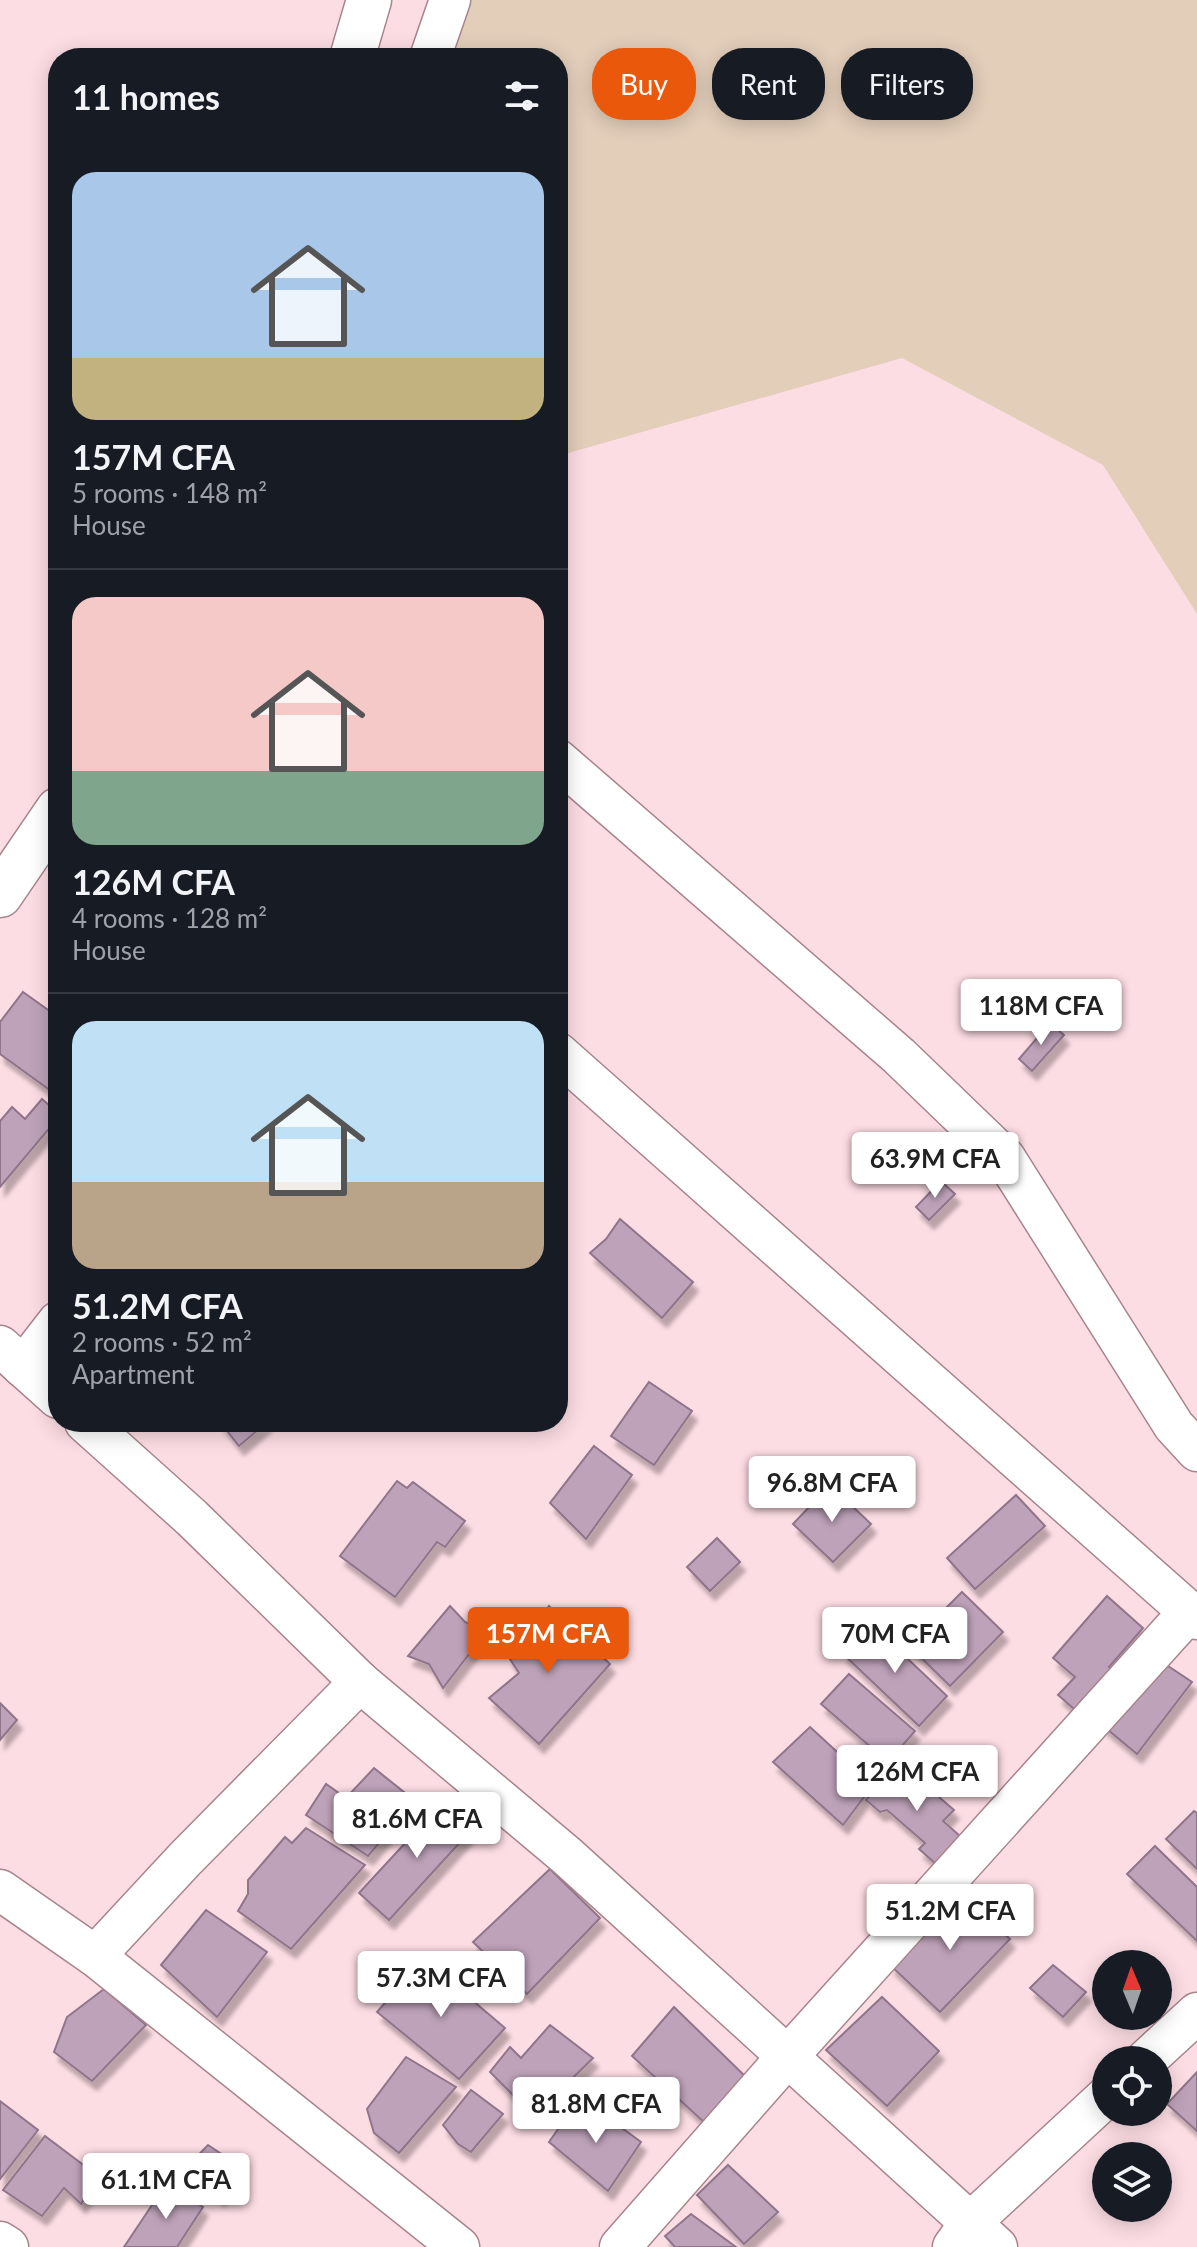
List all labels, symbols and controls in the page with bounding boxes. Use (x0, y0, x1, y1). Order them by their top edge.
chip: Buy (592, 48, 696, 120)
chip: Rent (712, 48, 825, 120)
chip: Filters (841, 48, 973, 120)
icon: filters (500, 74, 544, 118)
text: 11 homes (72, 76, 220, 117)
icon: home (236, 224, 380, 368)
text: 157M CFA (72, 436, 235, 477)
text: 5 rooms · 148 m² (72, 477, 267, 509)
text: House (72, 509, 146, 541)
icon: home (236, 649, 380, 793)
text: 126M CFA (72, 861, 235, 902)
text: 4 rooms · 128 m² (72, 902, 267, 934)
text: House (72, 934, 146, 966)
pin: 118M CFA (958, 979, 1124, 1047)
text: 118M CFA (979, 989, 1103, 1021)
icon: home (236, 1073, 380, 1217)
pin: 63.9M CFA (843, 1132, 1027, 1200)
text: 63.9M CFA (870, 1142, 1000, 1174)
text: 51.2M CFA (72, 1285, 243, 1326)
text: 2 rooms · 52 m² (72, 1326, 252, 1358)
text: Apartment (72, 1358, 195, 1390)
pin: 96.8M CFA (740, 1456, 924, 1524)
text: 96.8M CFA (767, 1466, 897, 1498)
pin: 157M CFA (465, 1607, 631, 1675)
pin: 70M CFA (821, 1607, 969, 1675)
text: 157M CFA (486, 1617, 610, 1649)
text: 70M CFA (840, 1617, 950, 1649)
pin: 126M CFA (834, 1745, 1000, 1813)
text: 126M CFA (855, 1755, 979, 1787)
pin: 81.6M CFA (325, 1792, 509, 1860)
text: 81.6M CFA (352, 1802, 482, 1834)
pin: 51.2M CFA (858, 1884, 1042, 1952)
text: 51.2M CFA (885, 1894, 1015, 1926)
north arrow (1092, 1950, 1172, 2030)
map controls (1092, 1950, 1172, 2222)
pin: 57.3M CFA (349, 1951, 533, 2019)
text: 57.3M CFA (376, 1961, 506, 1993)
button: locate (1092, 2046, 1172, 2126)
pin: 81.8M CFA (504, 2077, 688, 2145)
text: 81.8M CFA (531, 2087, 661, 2119)
button: layers (1092, 2142, 1172, 2222)
pin: 61.1M CFA (74, 2153, 258, 2221)
text: 61.1M CFA (101, 2163, 231, 2195)

